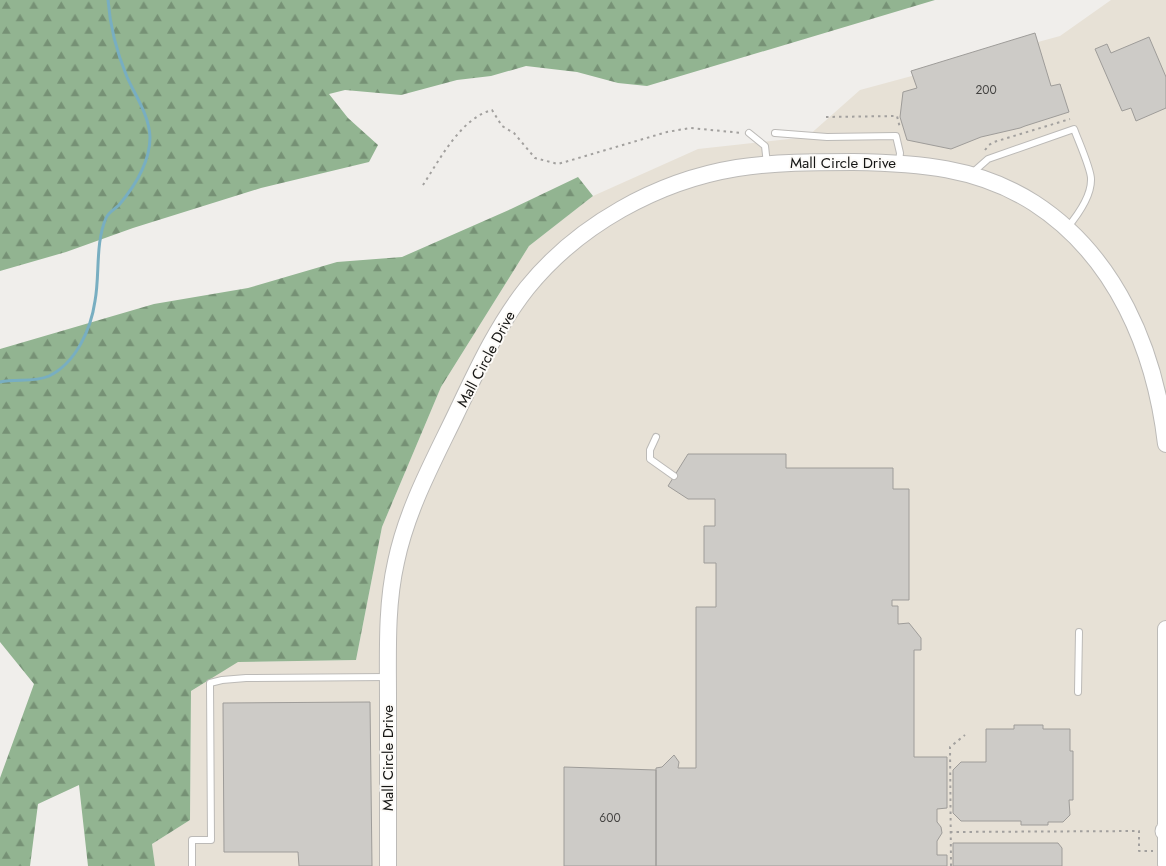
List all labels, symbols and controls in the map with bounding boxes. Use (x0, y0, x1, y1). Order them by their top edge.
house number: 200 (975, 81, 997, 99)
street label: Mall Circle Drive (790, 152, 896, 174)
street label: Mall Circle Drive (451, 307, 521, 411)
street label: Mall Circle Drive (377, 705, 399, 811)
house number: 600 (599, 809, 621, 827)

